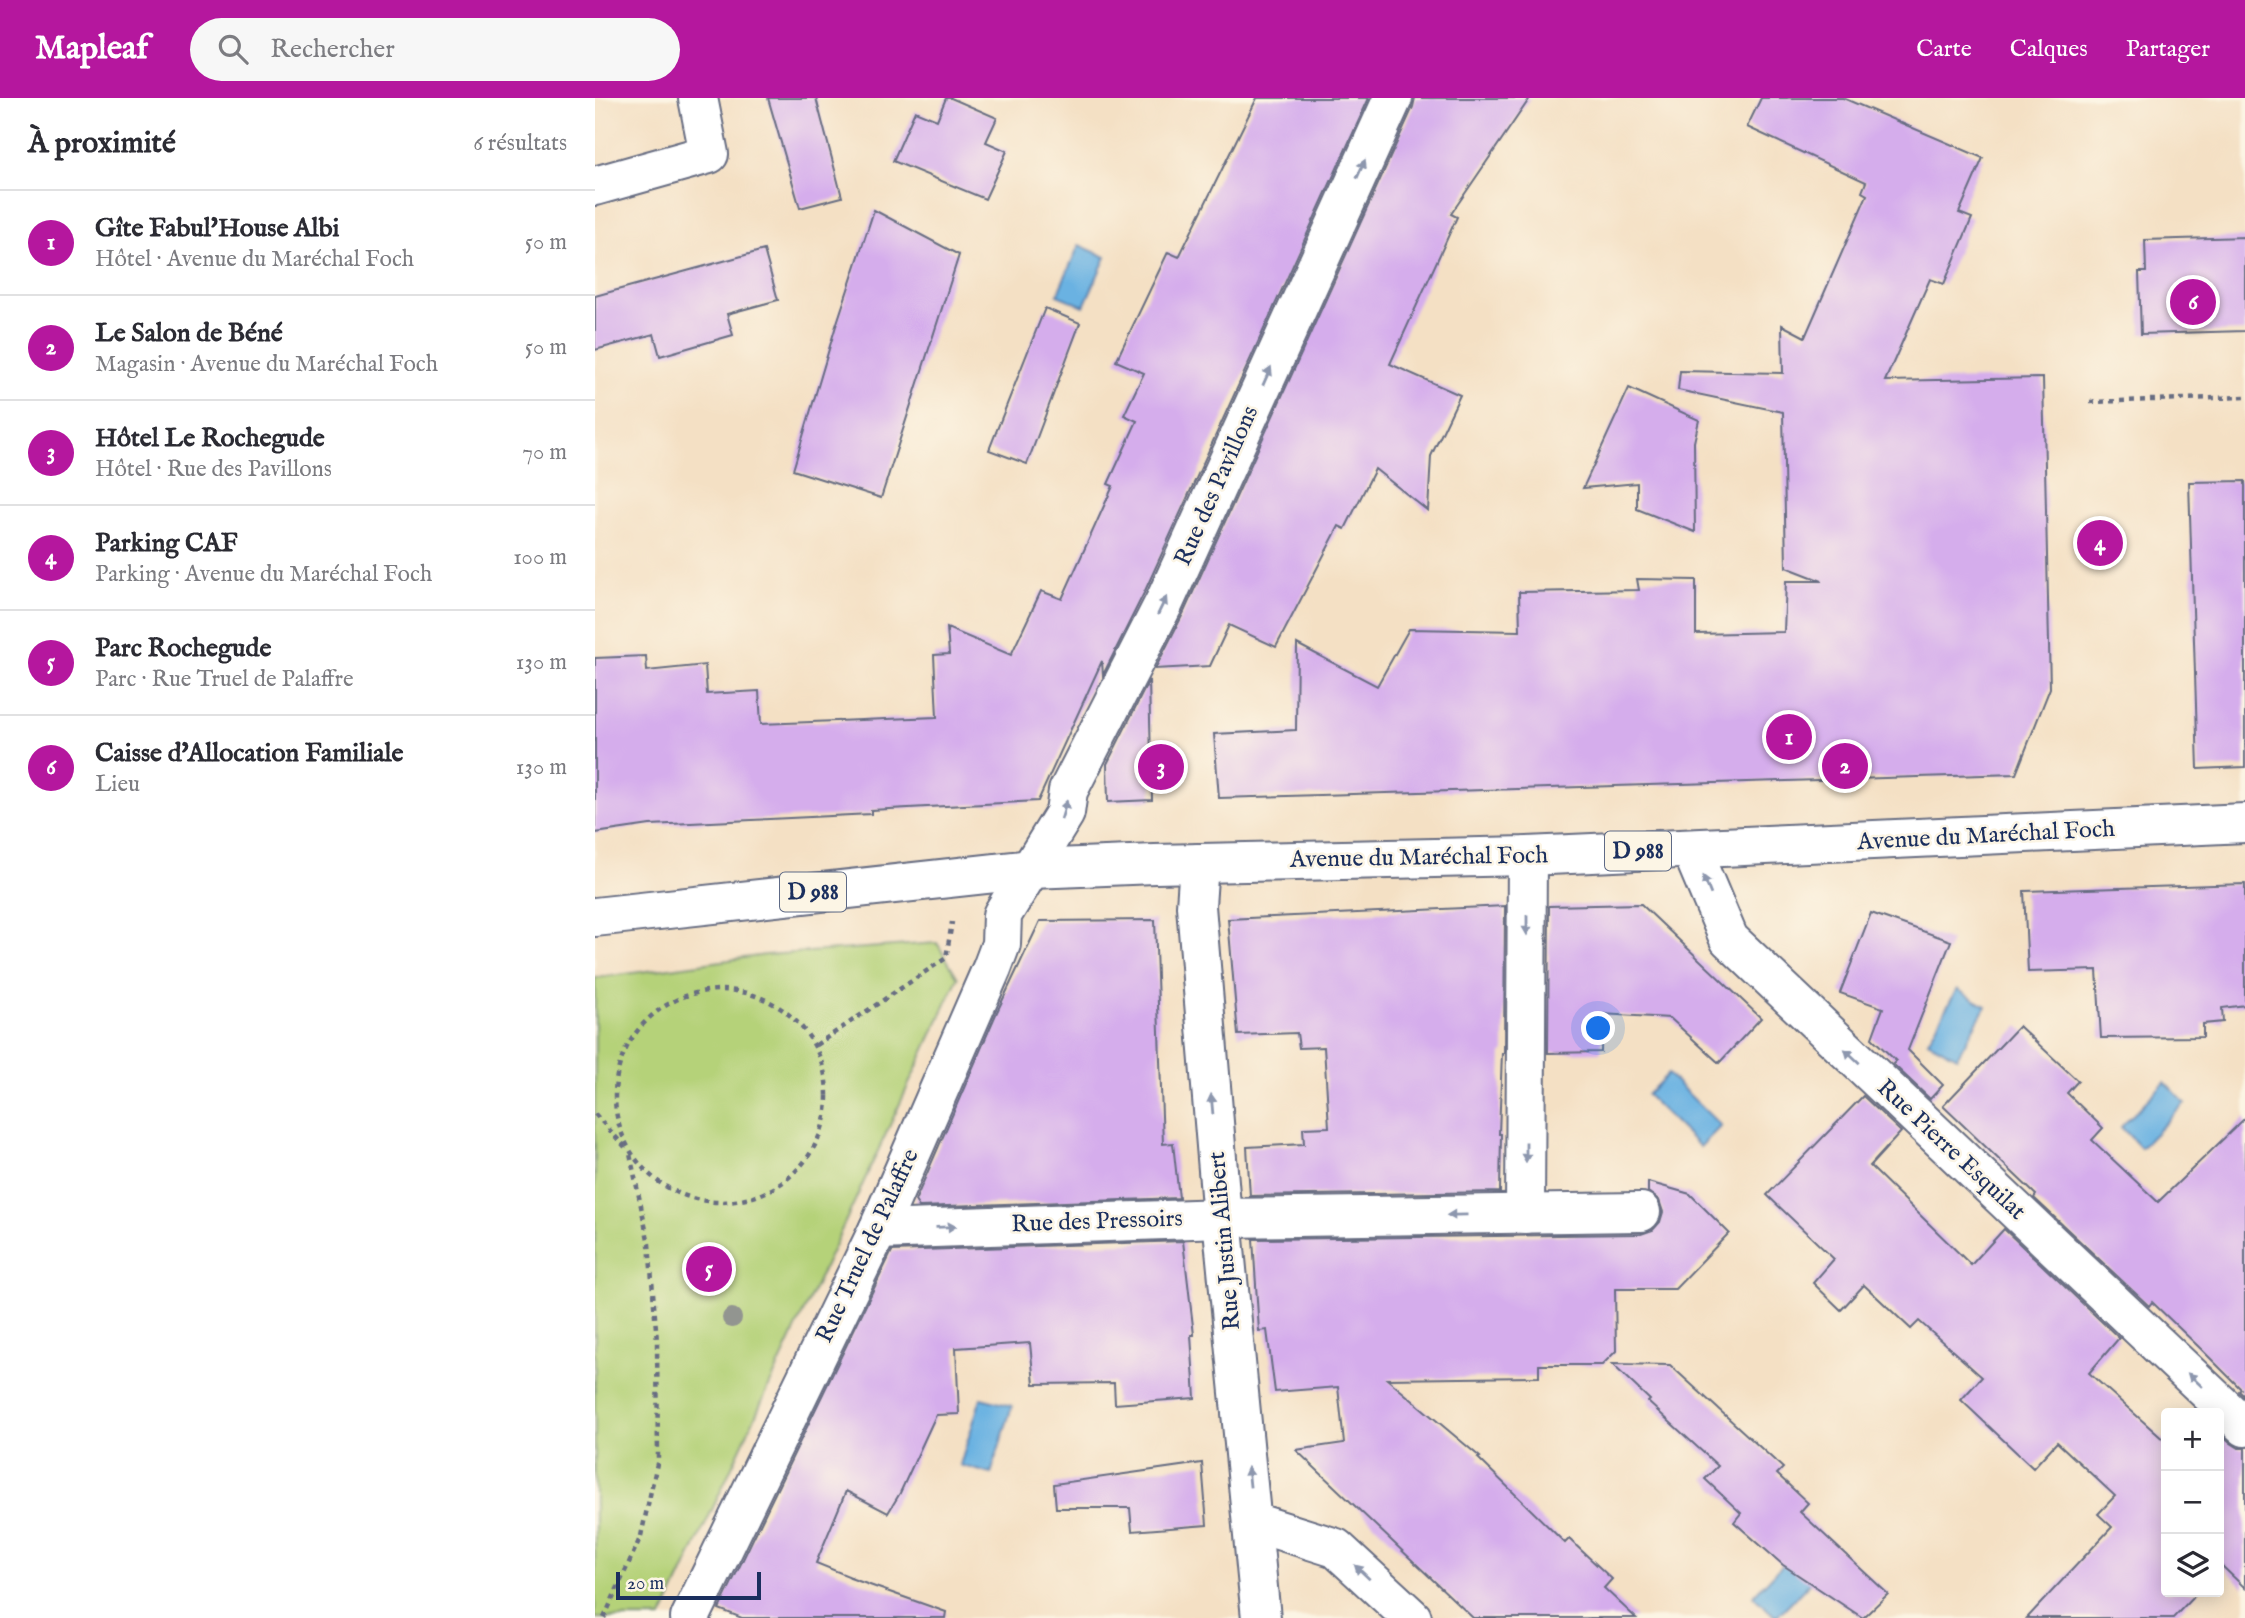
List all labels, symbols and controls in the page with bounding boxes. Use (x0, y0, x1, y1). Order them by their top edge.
search box (190, 18, 680, 81)
text: Mapleaf (35, 28, 148, 70)
icon: search (214, 30, 252, 68)
text: Rechercher (270, 33, 395, 66)
text: Carte (1916, 34, 1972, 65)
text: Calques (2010, 34, 2088, 65)
text: Partager (2126, 34, 2210, 65)
text: À proximité (28, 125, 176, 163)
text: 6 résultats (473, 129, 567, 158)
one-way arrow (1355, 159, 1367, 179)
text: Gîte Fabul'House Albi (95, 212, 339, 245)
text: 1 (47, 228, 55, 257)
text: 50 m (525, 228, 567, 257)
text: Hôtel · Avenue du Maréchal Foch (95, 245, 414, 274)
pin: 6 (2170, 276, 2216, 328)
text: Le Salon de Béné (95, 317, 283, 350)
text: 2 (46, 333, 56, 362)
text: 50 m (525, 333, 567, 362)
text: Magasin · Avenue du Maréchal Foch (95, 350, 438, 379)
one-way arrow (1261, 366, 1273, 386)
street label: Rue des Pavillons (1168, 401, 1266, 571)
text: Hôtel Le Rochegude (95, 422, 325, 455)
text: 3 (47, 438, 55, 467)
text: 70 m (522, 438, 567, 467)
text: Hôtel · Rue des Pavillons (95, 455, 332, 484)
pin: 4 (2077, 517, 2123, 569)
text: Parking CAF (95, 527, 238, 560)
text: 4 (45, 543, 57, 572)
text: 100 m (513, 543, 567, 572)
text: Parking · Avenue du Maréchal Foch (95, 560, 432, 589)
one-way arrow (1157, 596, 1168, 616)
text: Parc Rochegude (95, 632, 271, 665)
text: 5 (47, 648, 55, 677)
text: 130 m (516, 648, 567, 677)
text: Parc · Rue Truel de Palaffre (95, 665, 354, 694)
pin: 1 (1766, 711, 1812, 763)
text: Caisse d'Allocation Familiale (95, 737, 404, 770)
pin: 2 (1822, 740, 1868, 792)
pin: 3 (1138, 741, 1184, 793)
text: 6 (46, 753, 56, 782)
text: 130 m (516, 753, 567, 782)
text: Lieu (95, 770, 140, 799)
one-way arrow (1059, 799, 1069, 820)
street label: Avenue du Maréchal Foch (1855, 814, 2116, 858)
road number: D 988 (1605, 832, 1671, 870)
street label: Avenue du Maréchal Foch (1289, 840, 1549, 876)
road number: D 988 (780, 872, 846, 912)
one-way arrow (1701, 875, 1712, 896)
one-way arrow (1521, 914, 1533, 936)
your location (1581, 1011, 1615, 1045)
one-way arrow (1844, 1048, 1861, 1064)
street label: Rue Pierre Esquilat (1870, 1073, 2032, 1227)
one-way arrow (1207, 1093, 1218, 1115)
one-way arrow (1520, 1141, 1532, 1163)
street label: Rue Truel de Palaffre (809, 1144, 927, 1348)
street label: Rue Justin Alibert (1202, 1150, 1248, 1332)
street label: Rue des Pressoirs (1011, 1204, 1183, 1240)
one-way arrow (1446, 1209, 1468, 1221)
one-way arrow (935, 1222, 957, 1233)
pin: 5 (686, 1243, 732, 1295)
one-way arrow (2187, 1373, 2204, 1389)
map controls (2161, 1408, 2224, 1597)
button: + (2161, 1408, 2224, 1471)
one-way arrow (1243, 1466, 1254, 1488)
button: − (2161, 1471, 2224, 1534)
button: layers (2161, 1534, 2224, 1597)
one-way arrow (1354, 1564, 1371, 1580)
scale bar (616, 1569, 761, 1601)
text: 20 m (627, 1572, 664, 1596)

